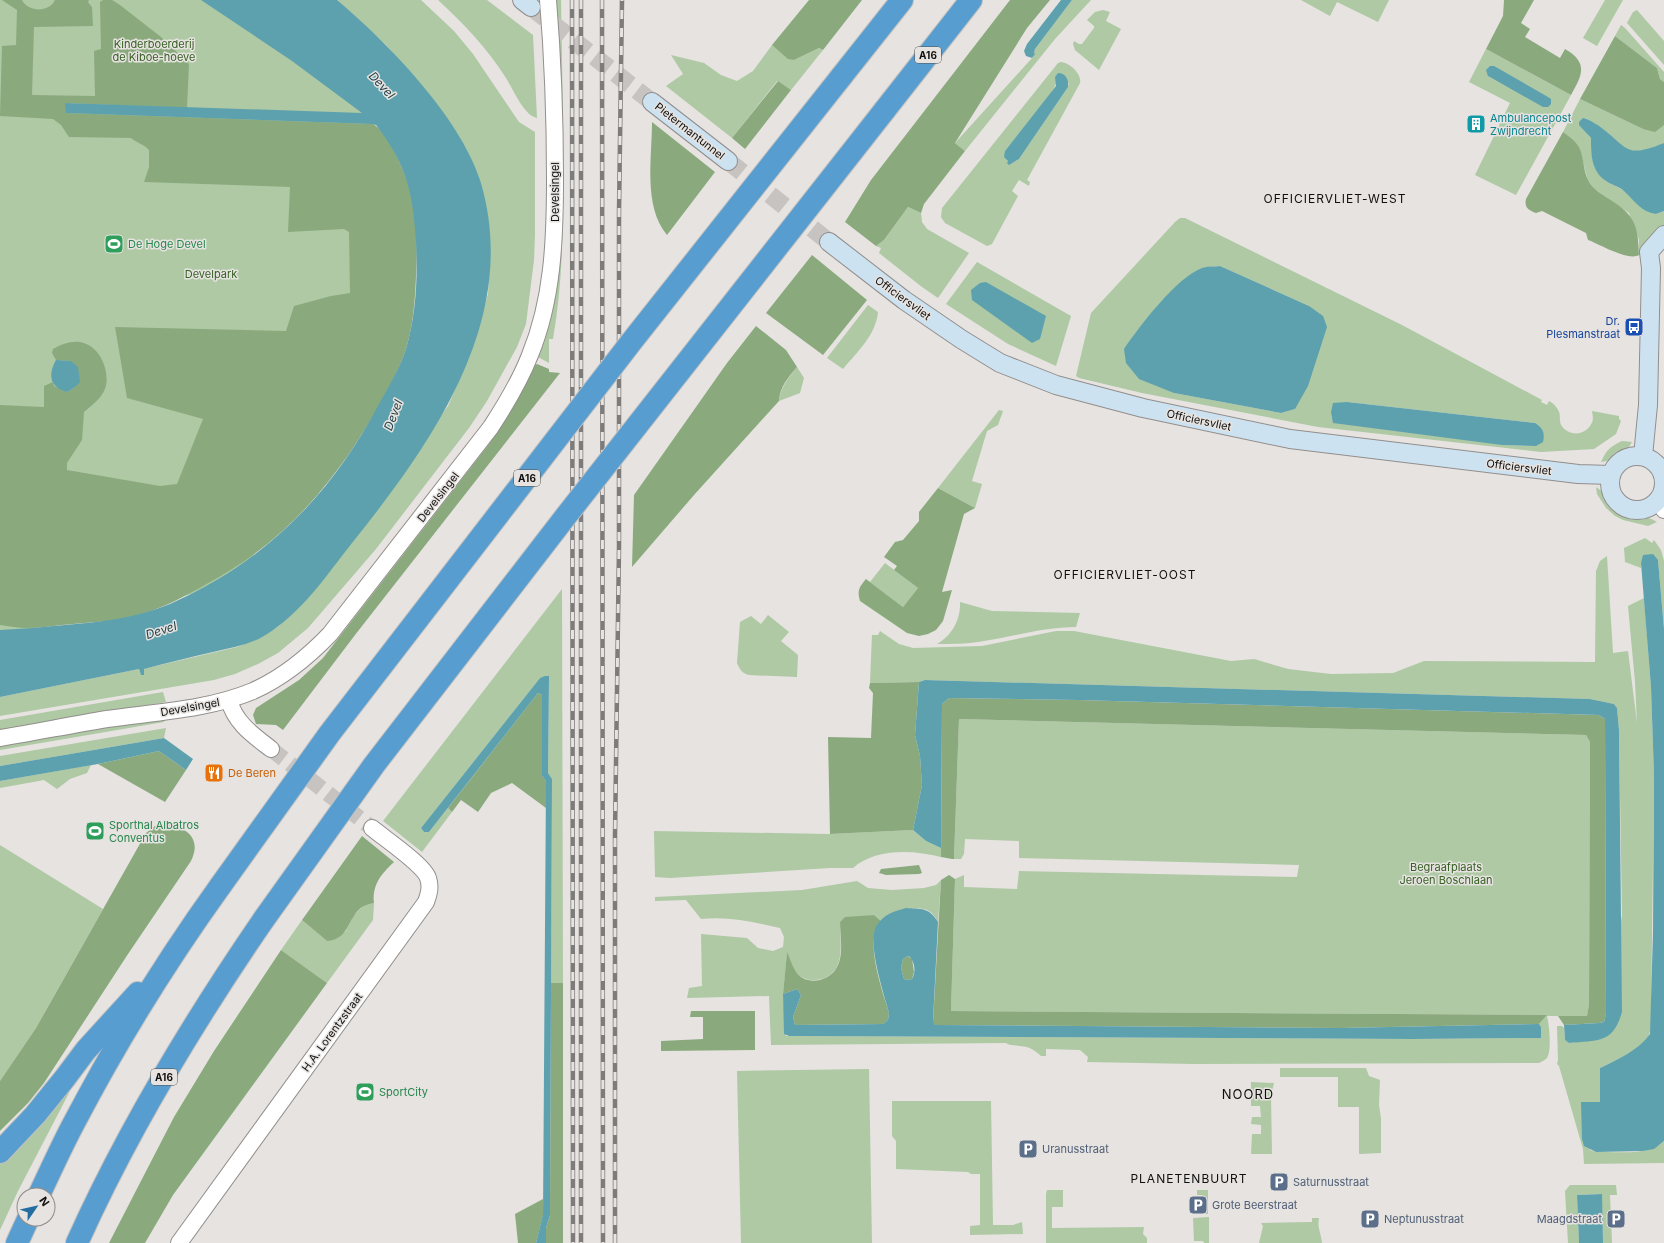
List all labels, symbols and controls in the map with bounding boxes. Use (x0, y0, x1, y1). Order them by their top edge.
park label: Kinderboerderij de Kiboe-hoeve (113, 37, 195, 64)
road number: A16 (915, 47, 941, 63)
water label: Devel (366, 68, 398, 102)
street label: Pietermantunnel (652, 99, 728, 163)
place label: Ambulancepost Zwijndrecht (1490, 111, 1572, 138)
building icon: Ambulancepost Zwijndrecht (1465, 113, 1487, 135)
street label: Develsingel (548, 162, 562, 222)
district label: OFFICIERVLIET-WEST (1263, 191, 1407, 206)
sports icon: De Hoge Devel (103, 233, 125, 255)
place label: De Hoge Devel (128, 237, 206, 251)
park label: Develpark (185, 267, 237, 281)
street label: Officiersvliet (872, 273, 934, 323)
place label: Dr. Plesmanstraat (1546, 314, 1620, 341)
bus stop icon: Dr. Plesmanstraat (1623, 316, 1645, 338)
water label: Devel (380, 397, 406, 432)
street label: Officiersvliet (1165, 406, 1233, 434)
street label: Officiersvliet (1486, 456, 1553, 478)
street label: Develsingel (414, 469, 462, 525)
road number: A16 (514, 470, 540, 486)
district label: OFFICIERVLIET-OOST (1054, 567, 1196, 582)
water label: Devel (144, 618, 178, 642)
street label: Develsingel (159, 695, 221, 719)
restaurant icon: De Beren (203, 762, 225, 784)
place label: De Beren (228, 766, 276, 780)
place label: Sporthal Albatros Conventus (109, 818, 199, 845)
sports icon: Sporthal Albatros Conventus (84, 820, 106, 842)
park label: Begraafplaats Jeroen Boschlaan (1399, 860, 1493, 887)
street label: H.A. Lorentzstraat (299, 990, 366, 1074)
road number: A16 (151, 1069, 177, 1085)
sports icon: SportCity (354, 1081, 376, 1103)
place label: SportCity (379, 1085, 428, 1099)
district label: NOORD (1222, 1086, 1274, 1102)
parking icon: Uranusstraat (1017, 1138, 1039, 1160)
place label: Uranusstraat (1042, 1142, 1109, 1156)
district label: PLANETENBUURT (1130, 1171, 1248, 1186)
parking icon: Saturnusstraat (1268, 1171, 1290, 1193)
place label: Saturnusstraat (1293, 1175, 1369, 1189)
north arrow (16, 1187, 56, 1227)
text: N (36, 1194, 52, 1209)
parking icon: Grote Beerstraat (1187, 1194, 1209, 1216)
place label: Grote Beerstraat (1212, 1198, 1298, 1212)
parking icon: Neptunusstraat (1359, 1208, 1381, 1230)
parking icon: Maagdstraat (1605, 1208, 1627, 1230)
place label: Neptunusstraat (1384, 1212, 1464, 1226)
place label: Maagdstraat (1537, 1212, 1602, 1226)

